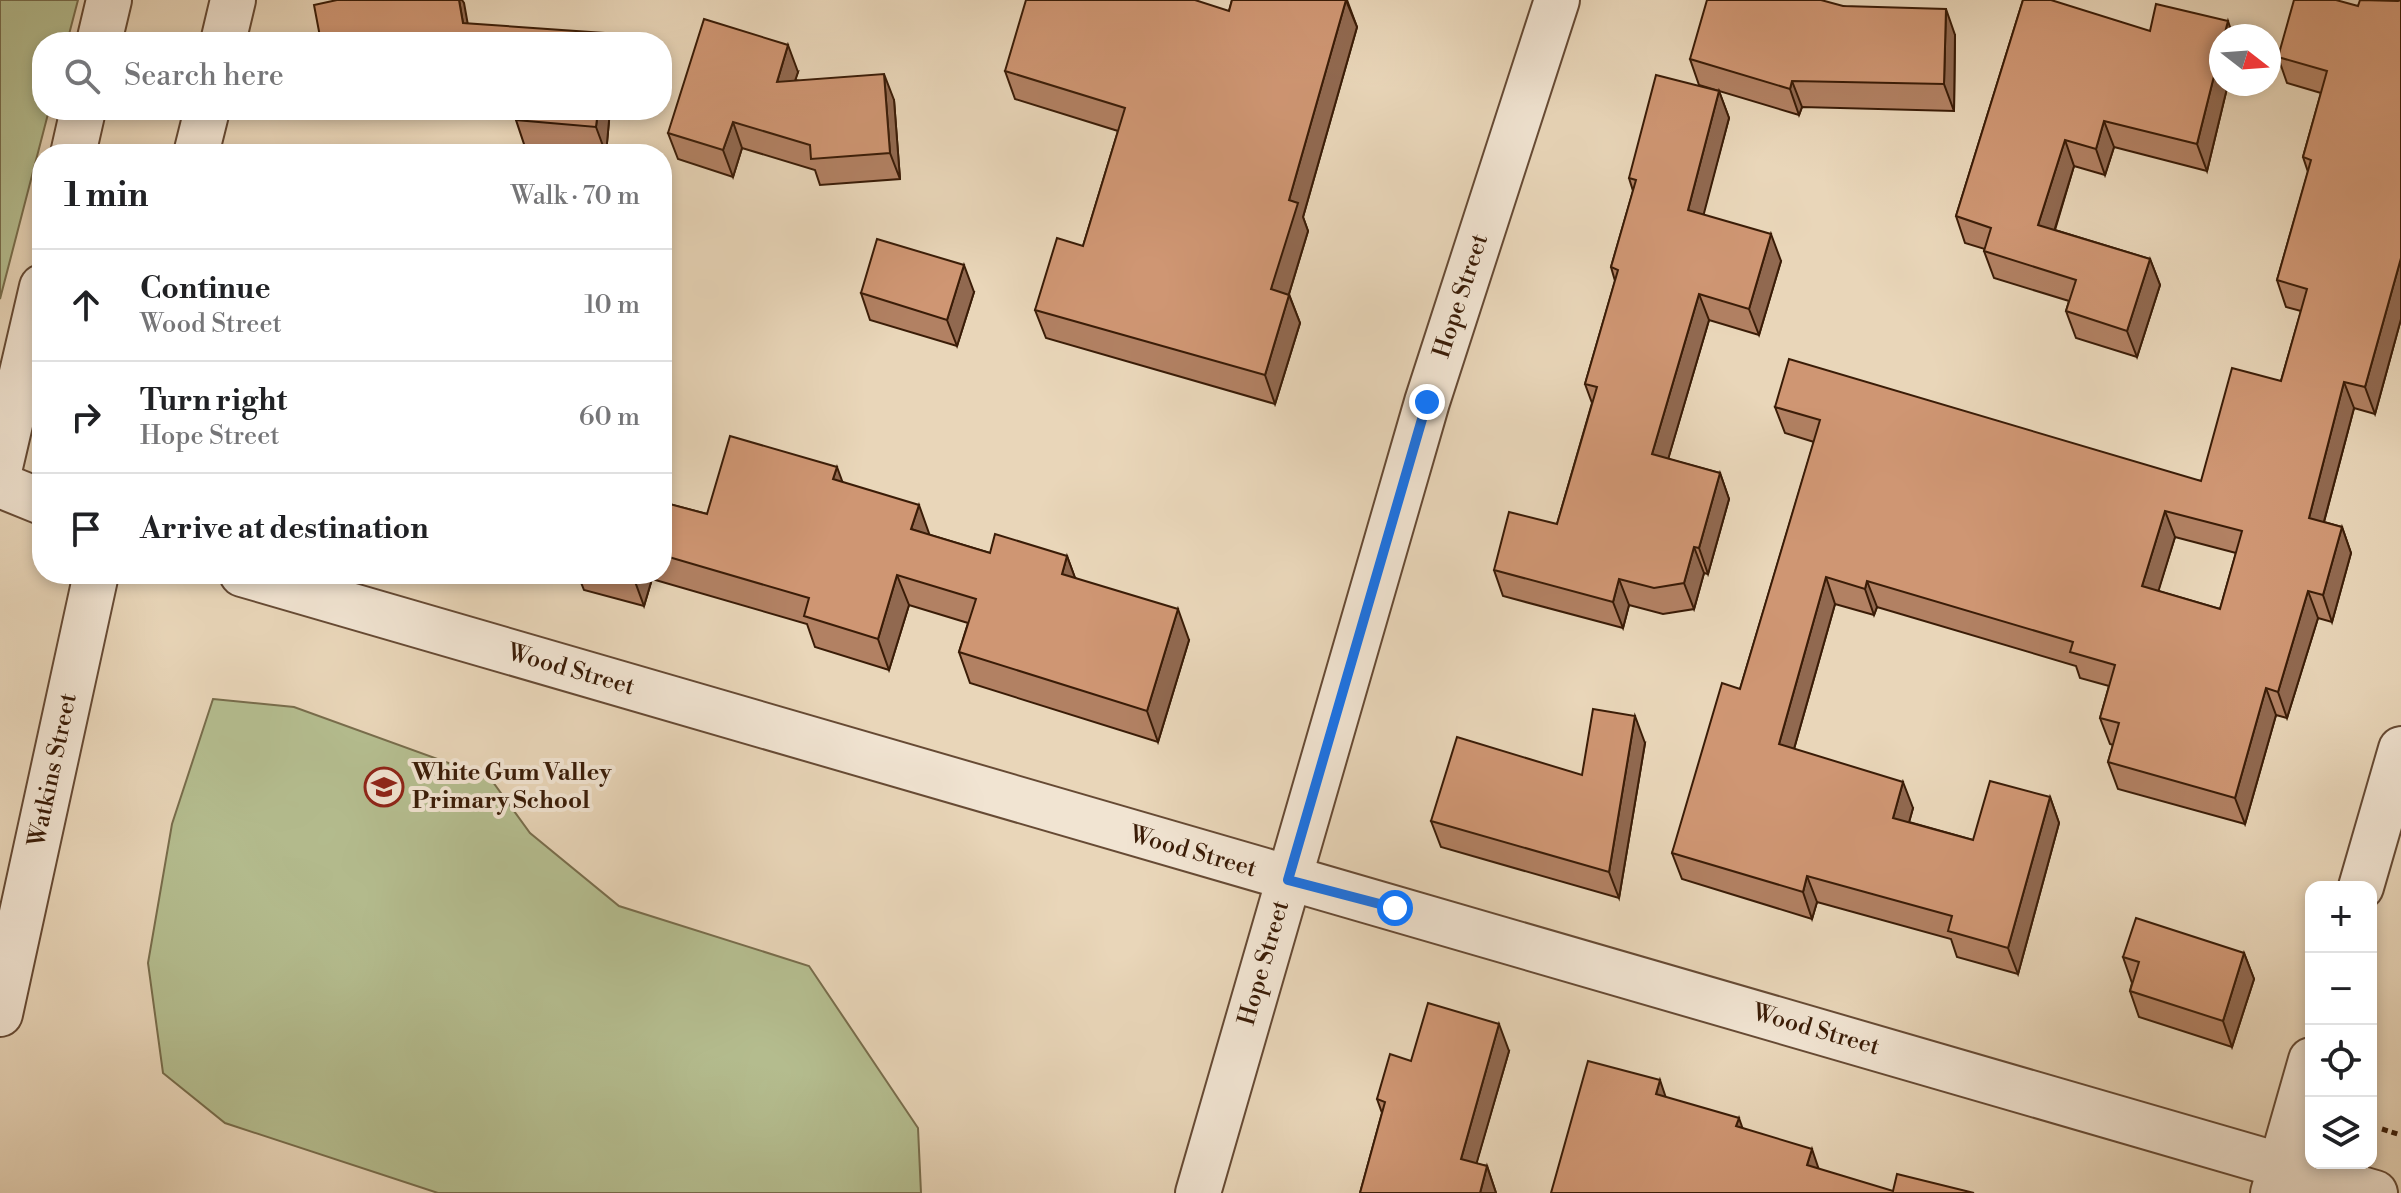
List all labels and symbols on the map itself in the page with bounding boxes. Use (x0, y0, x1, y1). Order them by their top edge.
north arrow (2209, 24, 2281, 96)
street label: Hope Street (1427, 230, 1495, 362)
route end (1409, 384, 1445, 420)
street label: Wood Street (503, 637, 639, 703)
street label: Watkins Street (22, 690, 84, 851)
place label: White Gum Valley Primary School (411, 758, 612, 816)
school or university icon: White Gum Valley Primary School (363, 766, 405, 808)
street label: Wood Street (1125, 819, 1261, 885)
route start (1377, 890, 1413, 926)
street label: Hope Street (1232, 896, 1296, 1029)
street label: Wood Street (1748, 997, 1884, 1063)

